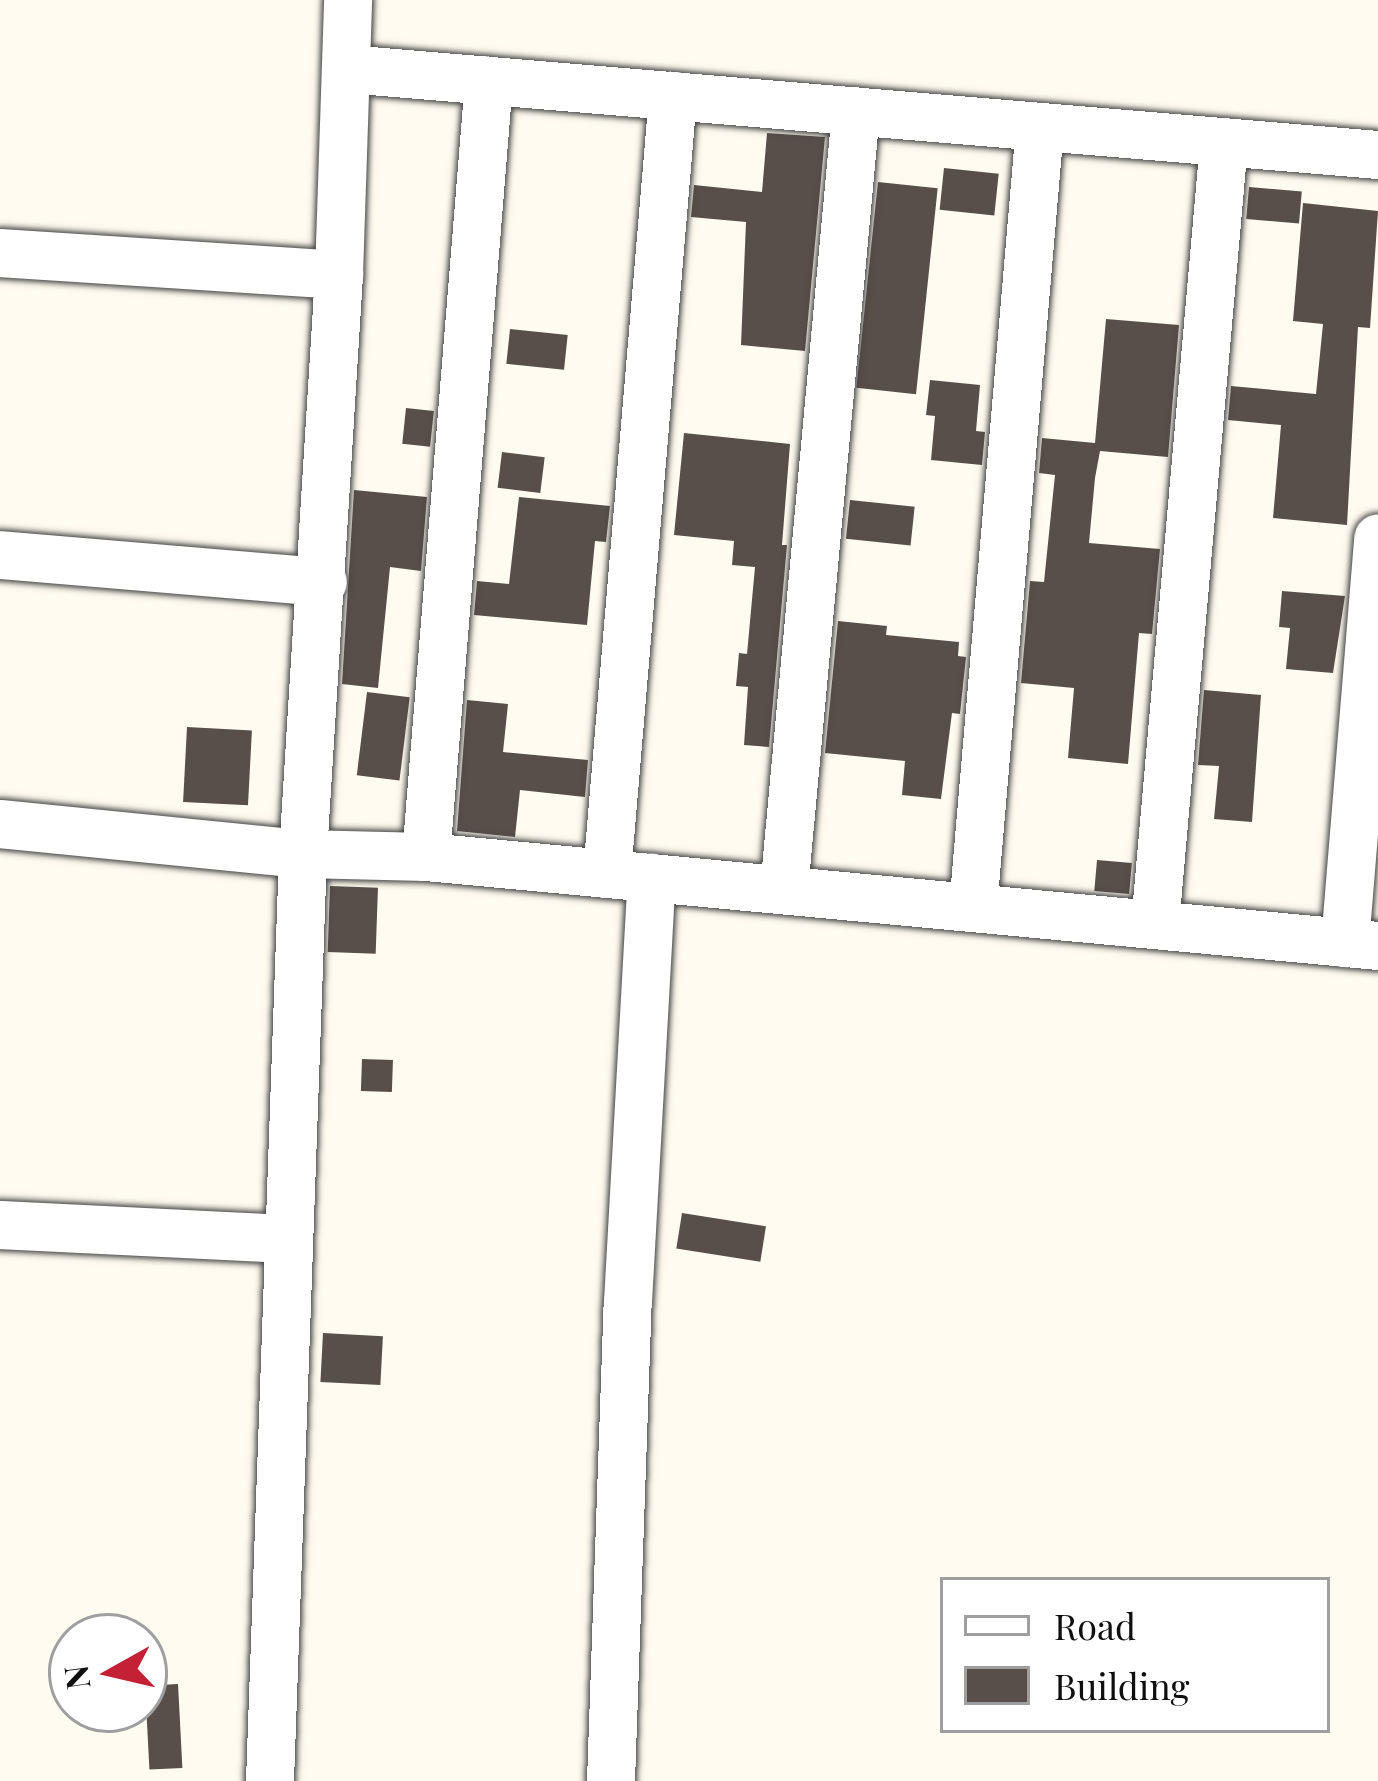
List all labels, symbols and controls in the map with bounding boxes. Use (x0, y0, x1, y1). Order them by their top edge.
legend (940, 1577, 1330, 1733)
text: Road (1054, 1601, 1136, 1649)
north arrow (48, 1613, 168, 1733)
text: Building (1054, 1661, 1189, 1709)
text: N (52, 1663, 99, 1692)

